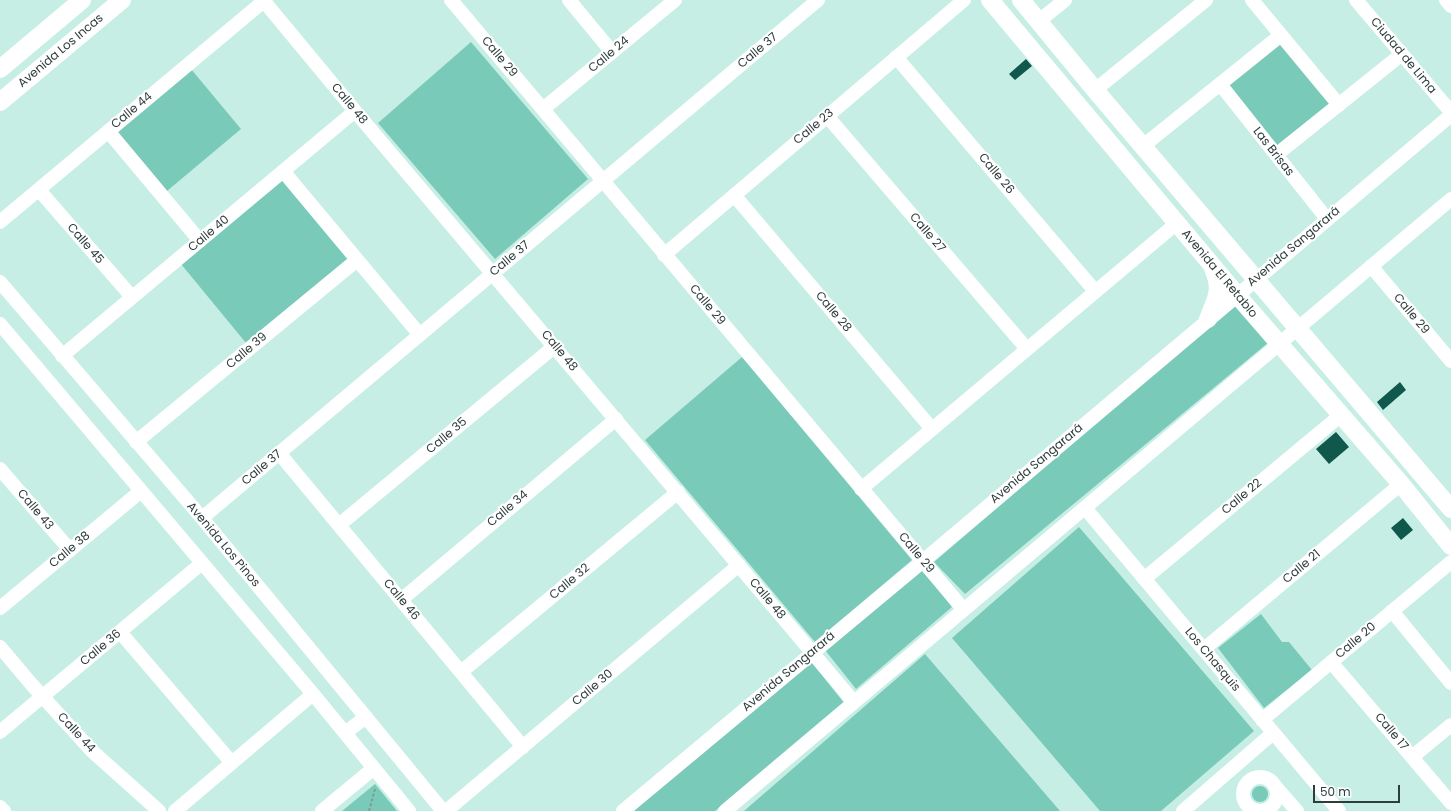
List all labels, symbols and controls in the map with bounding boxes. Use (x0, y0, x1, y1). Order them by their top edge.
street label: Avenida Los Incas (15, 11, 107, 91)
street label: Ciudad de Lima (1367, 15, 1439, 97)
street label: Calle 37 (735, 30, 781, 72)
street label: Calle 29 (478, 34, 520, 80)
street label: Calle 24 (586, 34, 632, 76)
street label: Calle 48 (328, 81, 370, 127)
street label: Calle 44 (109, 90, 155, 132)
street label: Calle 23 (791, 106, 837, 148)
street label: Las Brisas (1249, 125, 1297, 179)
street label: Calle 26 (975, 151, 1017, 197)
street label: Avenida Sangarará (1245, 204, 1343, 290)
street label: Calle 27 (906, 210, 948, 256)
street label: Calle 40 (186, 213, 232, 255)
street label: Calle 45 (63, 221, 107, 267)
street label: Avenida El Retablo (1178, 227, 1260, 321)
street label: Calle 37 (487, 238, 533, 280)
street label: Calle 29 (686, 282, 728, 328)
street label: Calle 28 (812, 289, 854, 335)
street label: Calle 29 (1390, 291, 1432, 337)
street label: Calle 48 (538, 328, 580, 374)
street label: Calle 39 (224, 330, 270, 372)
street label: Calle 35 (424, 415, 470, 457)
street label: Avenida Sangarará (988, 421, 1086, 507)
street label: Calle 37 (239, 447, 285, 489)
street label: Calle 22 (1219, 476, 1265, 518)
street label: Calle 43 (14, 487, 56, 533)
street label: Calle 34 (485, 488, 531, 530)
street label: Avenida Los Pinos (183, 500, 263, 590)
street label: Calle 38 (47, 529, 93, 571)
street label: Calle 29 (895, 530, 937, 576)
street label: Calle 21 (1280, 547, 1324, 587)
street label: Calle 32 (547, 561, 593, 603)
street label: Calle 48 (746, 576, 788, 622)
street label: Calle 46 (380, 577, 422, 623)
street label: Calle 20 (1333, 620, 1379, 662)
street label: Los Chasquis (1181, 625, 1243, 695)
street label: Calle 36 (78, 627, 124, 669)
street label: Avenida Sangarará (740, 629, 838, 715)
street label: Calle 30 (570, 667, 616, 709)
street label: Calle 44 (54, 710, 98, 756)
street label: Calle 17 (1371, 710, 1411, 754)
scale bar (1315, 777, 1402, 803)
text: 50 m (1320, 783, 1351, 800)

